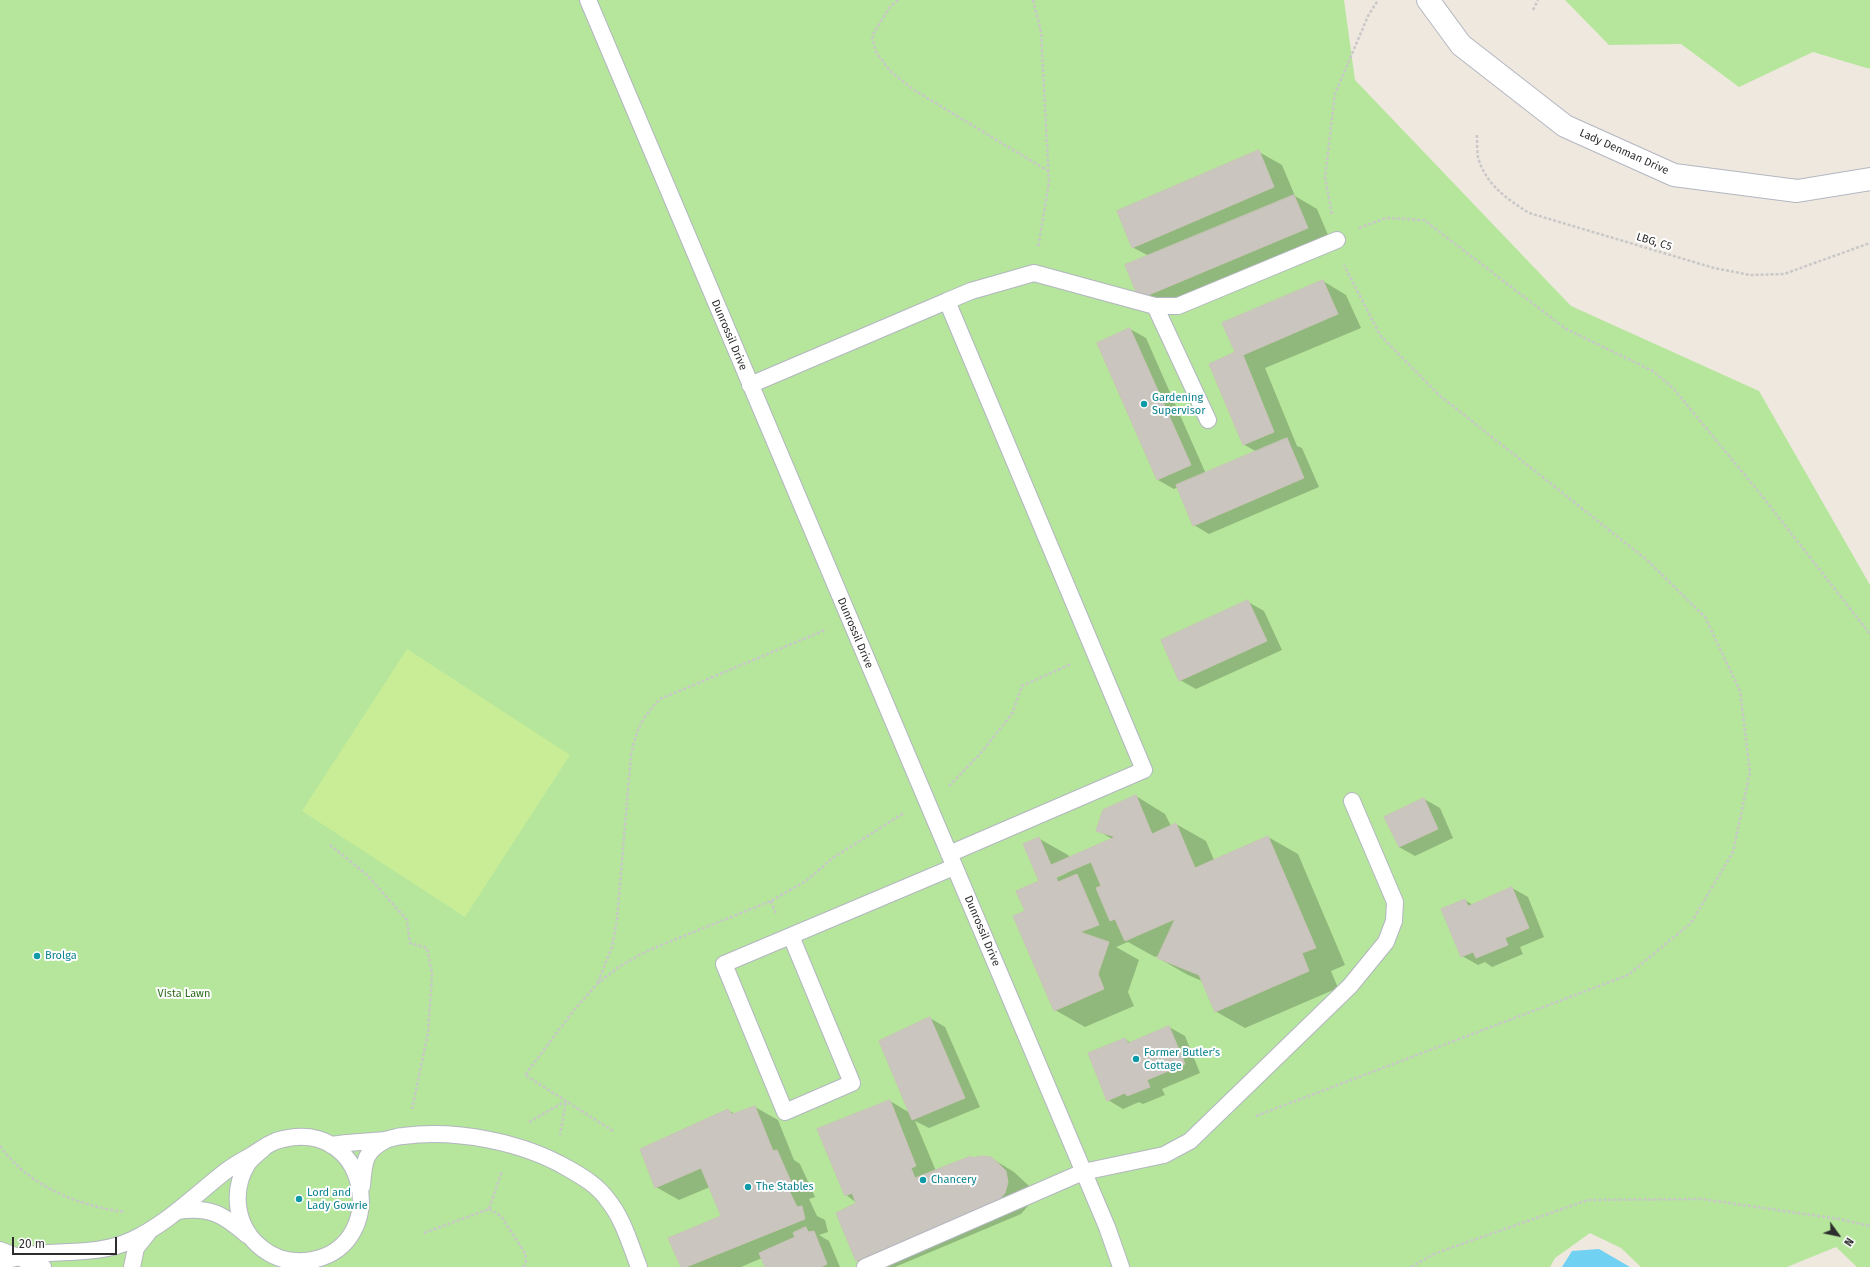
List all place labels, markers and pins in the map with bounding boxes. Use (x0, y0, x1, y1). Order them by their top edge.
place label: Gardening Supervisor (1152, 391, 1205, 417)
marker: Gardening Supervisor (1139, 399, 1149, 409)
place label: Brolga (45, 949, 77, 963)
marker: Brolga (32, 951, 42, 961)
place label: Former Butler’s Cottage (1144, 1046, 1220, 1072)
marker: Former Butler’s Cottage (1131, 1054, 1141, 1064)
place label: Chancery (931, 1173, 977, 1187)
marker: Chancery (918, 1175, 928, 1185)
place label: The Stables (756, 1180, 814, 1194)
marker: The Stables (743, 1182, 753, 1192)
place label: Lord and Lady Gowrie (307, 1186, 368, 1212)
marker: Lord and Lady Gowrie (294, 1194, 304, 1204)

